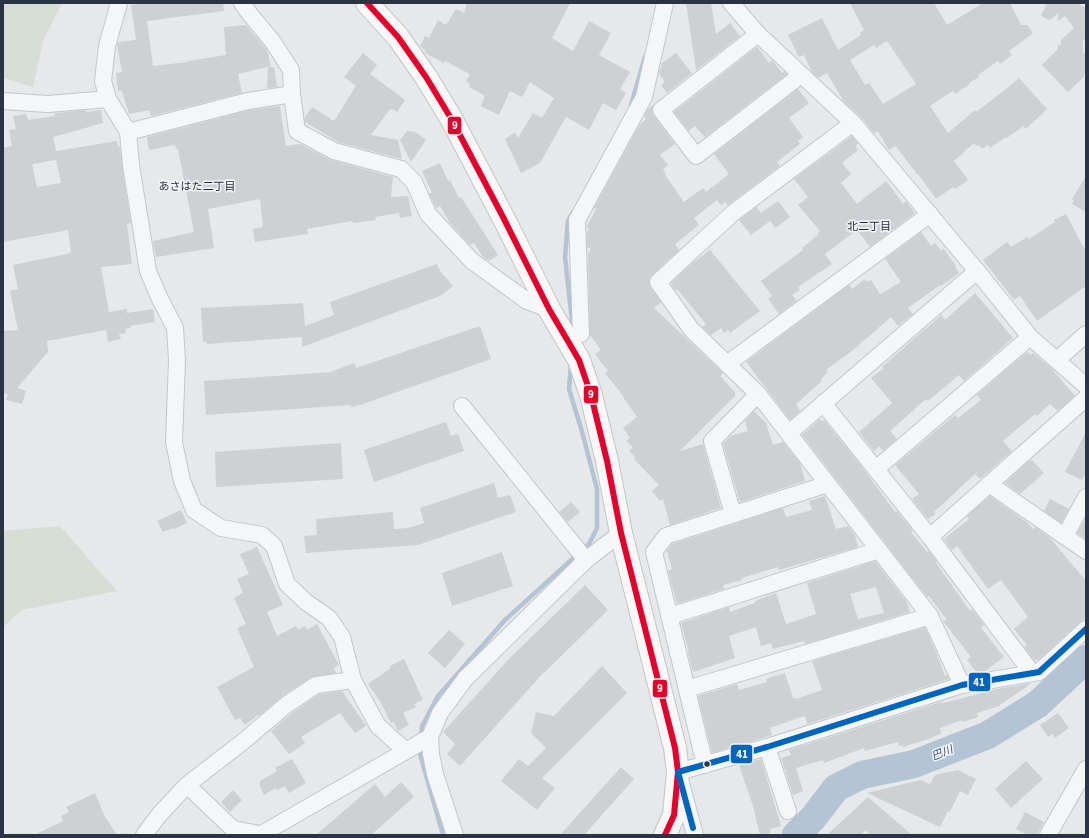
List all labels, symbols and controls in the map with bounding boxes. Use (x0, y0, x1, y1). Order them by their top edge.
line badge: 9 (447, 116, 462, 135)
text: 9 (452, 118, 458, 133)
district label: あさはた二丁目 (159, 179, 235, 194)
district label: 北二丁目 (847, 219, 891, 234)
line badge: 9 (583, 385, 599, 404)
text: 9 (588, 387, 594, 402)
line badge: 41 (968, 672, 991, 692)
text: 41 (973, 675, 985, 690)
line badge: 9 (652, 679, 668, 698)
text: 9 (657, 681, 663, 696)
water label: 巴川 (929, 742, 956, 764)
line badge: 41 (730, 744, 753, 764)
text: 41 (736, 747, 748, 762)
unlabelled marker (702, 759, 712, 769)

